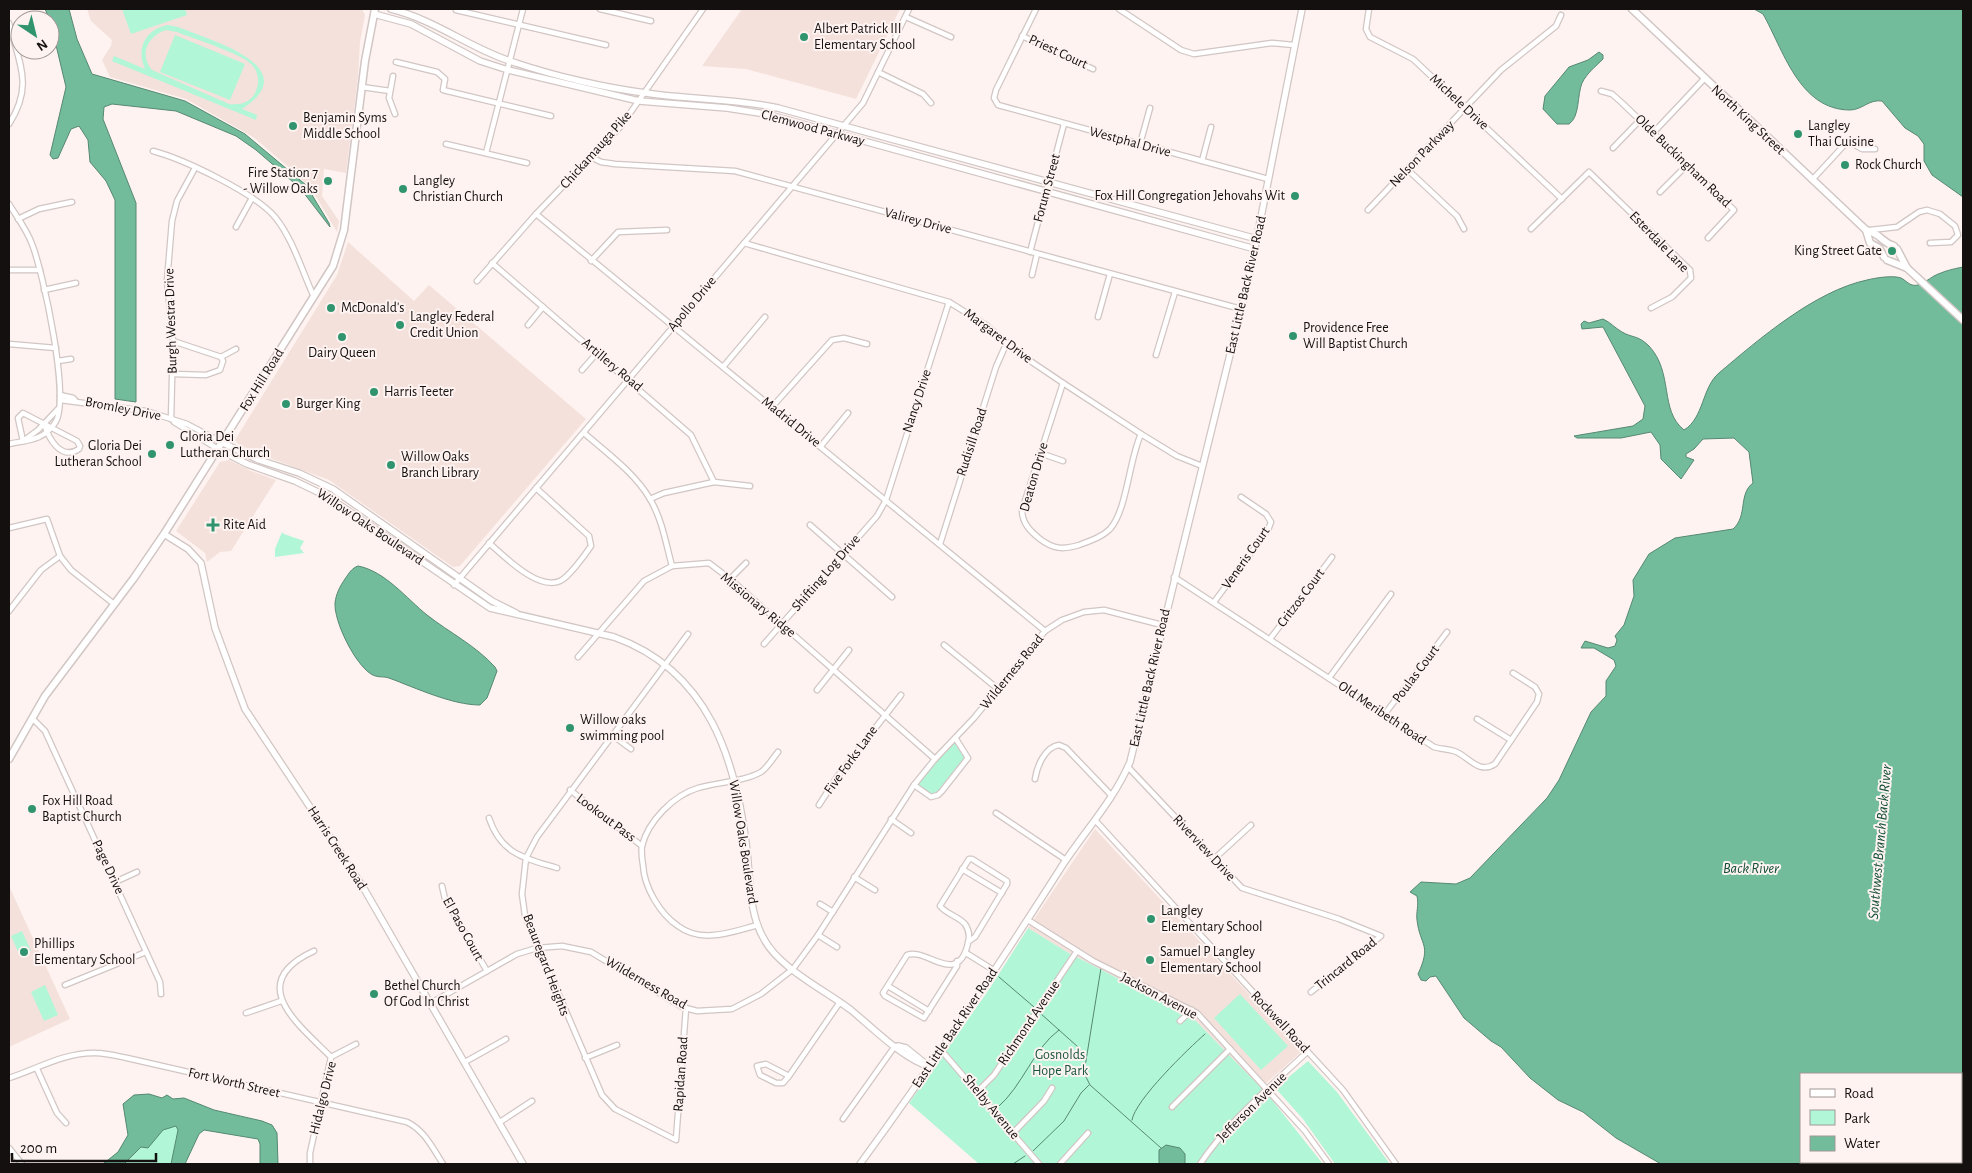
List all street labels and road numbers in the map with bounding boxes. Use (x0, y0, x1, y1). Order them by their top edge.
street label: Priest Court (1026, 32, 1090, 72)
street label: Michele Drive (1427, 71, 1491, 133)
street label: North King Street (1709, 83, 1788, 158)
street label: Clemwood Parkway (760, 107, 866, 149)
street label: Chickamauga Pike (558, 108, 634, 192)
street label: Olde Buckingham Road (1632, 112, 1734, 210)
street label: Nelson Parkway (1387, 118, 1457, 190)
street label: Westphal Drive (1088, 124, 1172, 160)
street label: Forum Street (1031, 152, 1063, 224)
street label: Valirey Drive (883, 205, 953, 237)
street label: Esterdale Lane (1627, 209, 1691, 275)
street label: East Little Back River Road (1223, 215, 1269, 355)
street label: Burgh Westra Drive (162, 268, 180, 374)
street label: Apollo Drive (665, 274, 719, 334)
street label: Margaret Drive (961, 306, 1035, 366)
street label: Artillery Road (579, 336, 645, 394)
street label: Fox Hill Road (237, 346, 287, 414)
street label: Nancy Drive (900, 368, 934, 434)
street label: Madrid Drive (759, 394, 823, 450)
street label: Bromley Drive (84, 395, 162, 423)
street label: Rudisill Road (954, 406, 990, 478)
street label: Deaton Drive (1017, 441, 1051, 513)
street label: Willow Oaks Boulevard (314, 486, 426, 568)
street label: Veneris Court (1219, 524, 1273, 592)
street label: Shifting Log Drive (789, 532, 863, 614)
street label: Critzos Court (1275, 566, 1328, 630)
street label: Missionary Ridge (718, 570, 798, 640)
street label: East Little Back River Road (1127, 608, 1173, 748)
street label: Wilderness Road (978, 632, 1046, 712)
street label: Poulas Court (1390, 642, 1442, 705)
street label: Old Meribeth Road (1336, 679, 1428, 747)
street label: Five Forks Lane (822, 723, 880, 797)
street label: Willow Oaks Boulevard (726, 779, 760, 905)
street label: Lookout Pass (574, 791, 638, 845)
street label: Harris Creek Road (305, 804, 369, 892)
street label: Riverview Drive (1170, 812, 1238, 884)
street label: Page Drive (89, 838, 127, 896)
street label: El Paso Court (440, 895, 486, 964)
street label: Beauregard Heights (520, 912, 572, 1018)
street label: Trincard Road (1313, 935, 1379, 993)
street label: Wilderness Road (603, 954, 689, 1012)
street label: East Little Back River Road (910, 966, 1000, 1090)
street label: Jackson Avenue (1118, 970, 1200, 1022)
street label: Richmond Avenue (995, 978, 1063, 1068)
street label: Rockwell Road (1248, 988, 1312, 1056)
street label: Rapidan Road (671, 1036, 691, 1112)
street label: Hidalgo Drive (307, 1060, 339, 1136)
street label: Fort Worth Street (187, 1066, 282, 1100)
street label: Jefferson Avenue (1215, 1070, 1289, 1144)
street label: Shelby Avenue (960, 1072, 1022, 1142)

